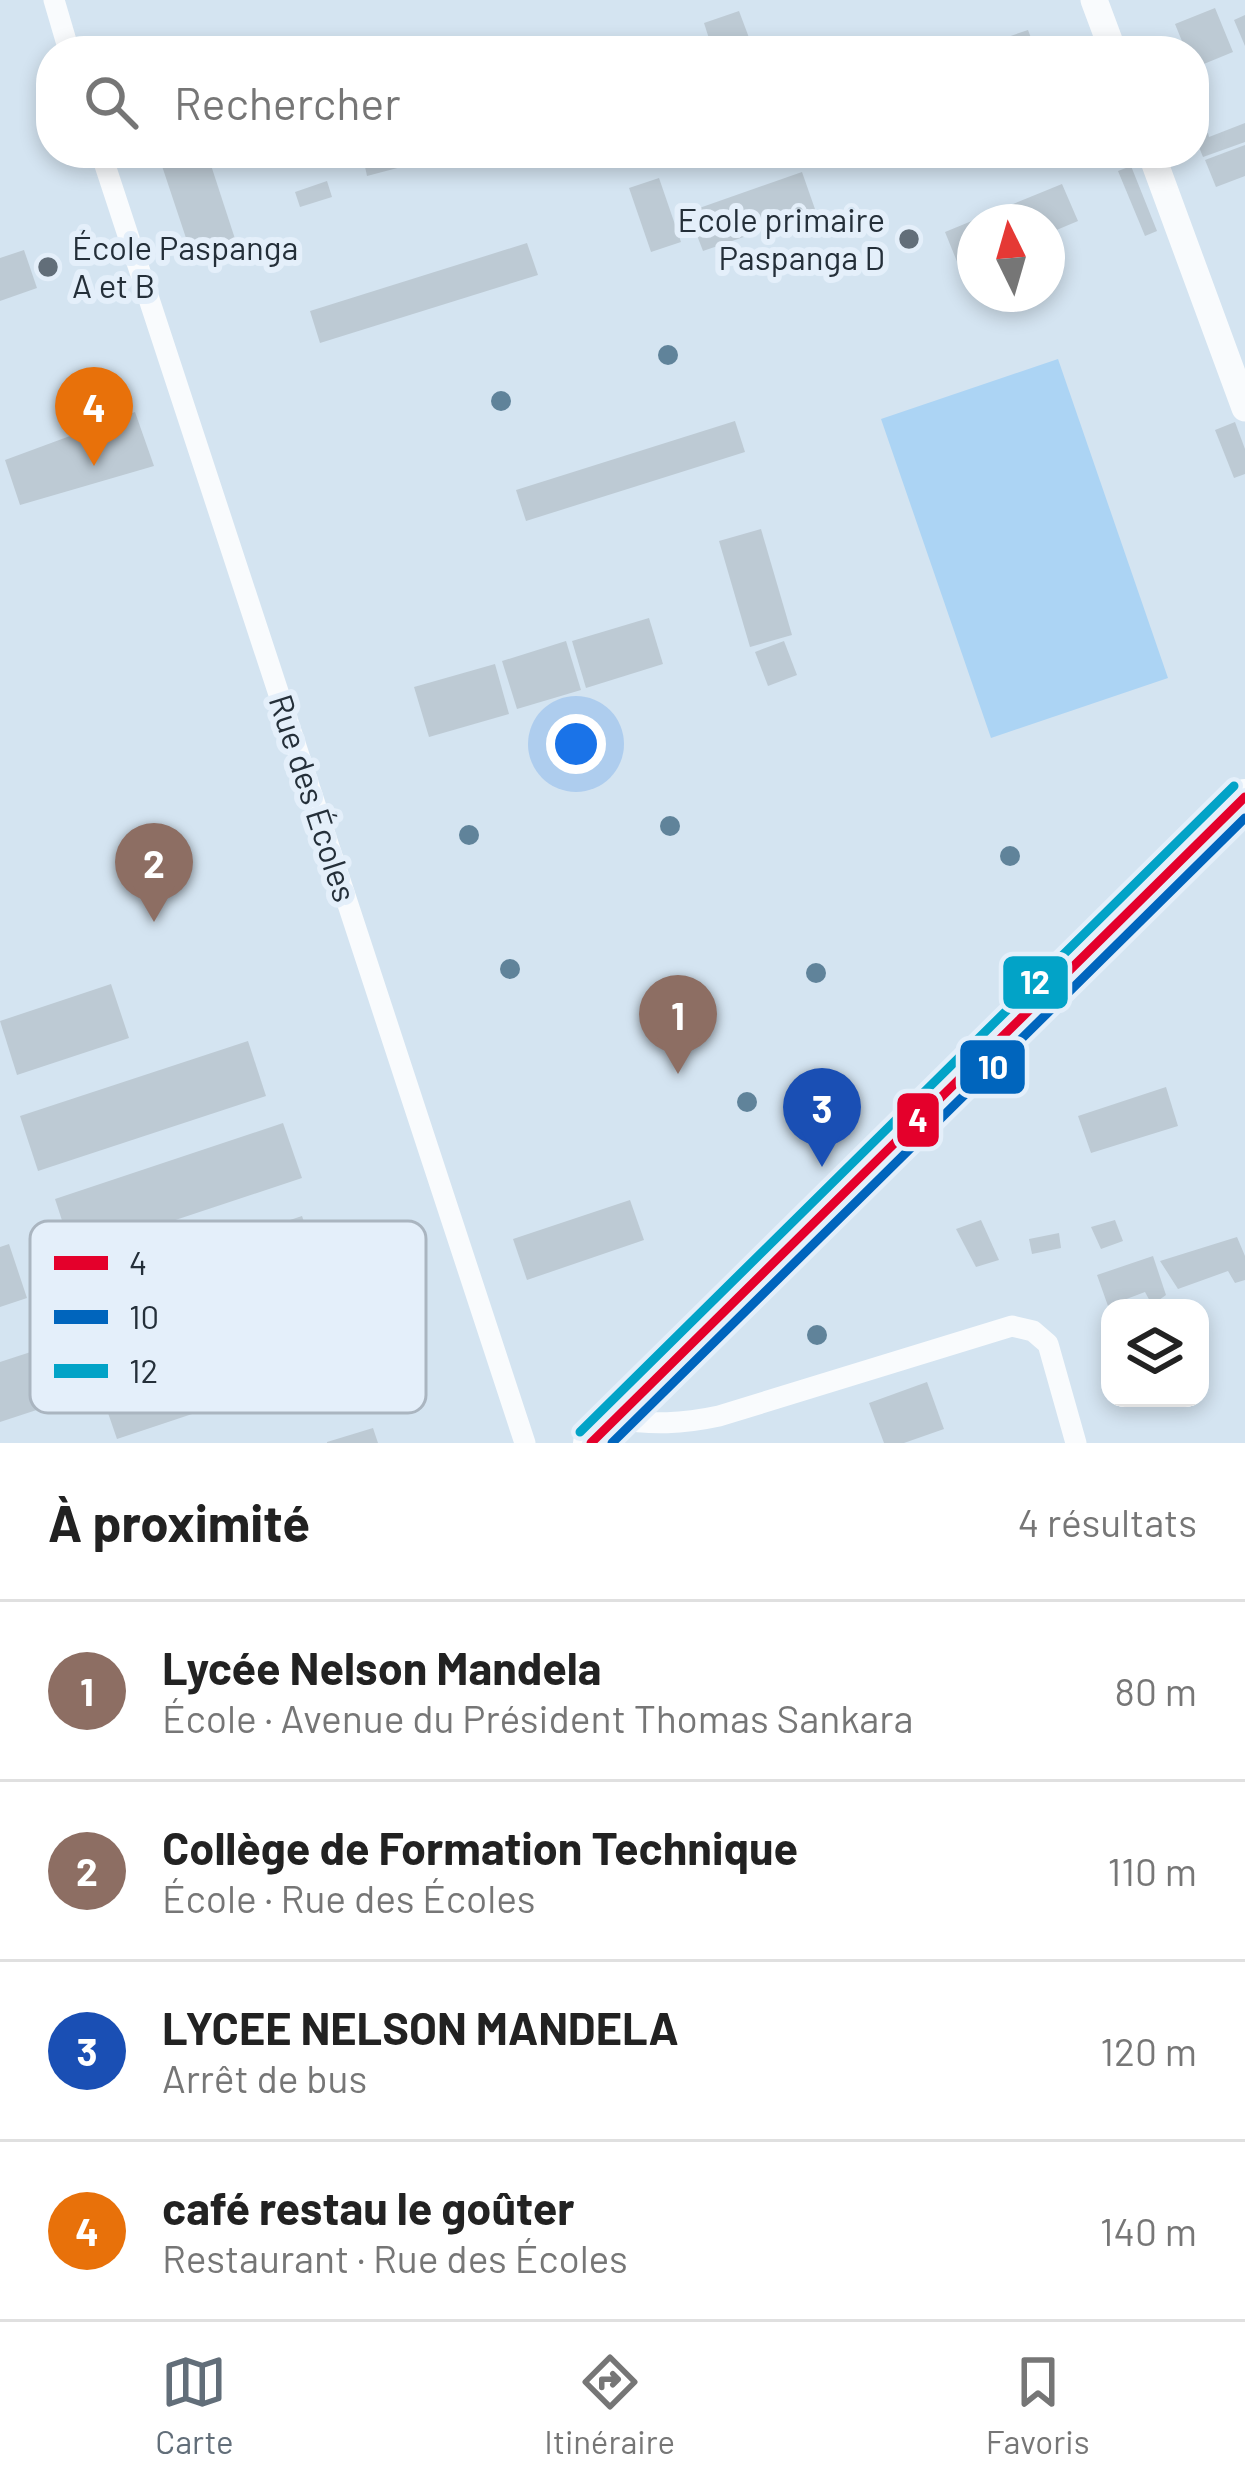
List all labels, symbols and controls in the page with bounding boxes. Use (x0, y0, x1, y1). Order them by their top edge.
search box (36, 36, 1209, 168)
icon: search (78, 69, 144, 135)
text: Rechercher (174, 75, 401, 129)
place label: Ecole primaire Paspanga D (678, 199, 885, 277)
north arrow (957, 204, 1065, 312)
marker: Ecole primaire Paspanga D (896, 226, 922, 252)
place label: École Paspanga A et B (72, 227, 298, 305)
marker: École Paspanga A et B (35, 254, 61, 280)
pin: 4 (55, 367, 133, 466)
street label: Rue des Écoles (262, 689, 366, 906)
your location (546, 714, 606, 774)
pin: 2 (115, 823, 193, 922)
line badge: 12 (1001, 954, 1070, 1011)
text: 12 (1020, 961, 1050, 1001)
pin: 1 (639, 975, 717, 1074)
line badge: 10 (958, 1038, 1027, 1096)
text: 10 (978, 1046, 1008, 1086)
pin: 3 (783, 1068, 861, 1167)
line badge: 4 (895, 1091, 941, 1149)
text: 4 (908, 1099, 928, 1139)
legend (30, 1221, 426, 1413)
text: 4 (129, 1242, 147, 1282)
text: 10 (129, 1296, 159, 1336)
map controls (1101, 1299, 1209, 1407)
button: layers (1101, 1299, 1209, 1407)
text: 12 (129, 1350, 158, 1390)
text: À proximité (48, 1491, 310, 1552)
text: 4 résultats (1018, 1498, 1197, 1545)
text: Lycée Nelson Mandela (162, 1640, 602, 1694)
text: 1 (80, 1667, 94, 1714)
text: 80 m (1115, 1667, 1197, 1714)
text: École · Avenue du Président Thomas Sankara (162, 1694, 913, 1741)
text: Collège de Formation Technique (162, 1820, 798, 1874)
text: 2 (76, 1847, 98, 1894)
text: 110 m (1107, 1847, 1197, 1894)
text: École · Rue des Écoles (162, 1874, 535, 1921)
text: LYCEE NELSON MANDELA (162, 2000, 679, 2054)
text: 3 (76, 2027, 98, 2074)
text: 120 m (1100, 2027, 1197, 2074)
text: Arrêt de bus (162, 2054, 367, 2101)
text: café restau le goûter (162, 2180, 575, 2234)
text: 4 (75, 2207, 99, 2254)
text: 140 m (1100, 2207, 1197, 2254)
text: Restaurant · Rue des Écoles (162, 2234, 628, 2281)
tab: Carte (155, 2349, 234, 2461)
tab: Itinéraire (544, 2349, 675, 2461)
tab: Favoris (986, 2349, 1090, 2461)

